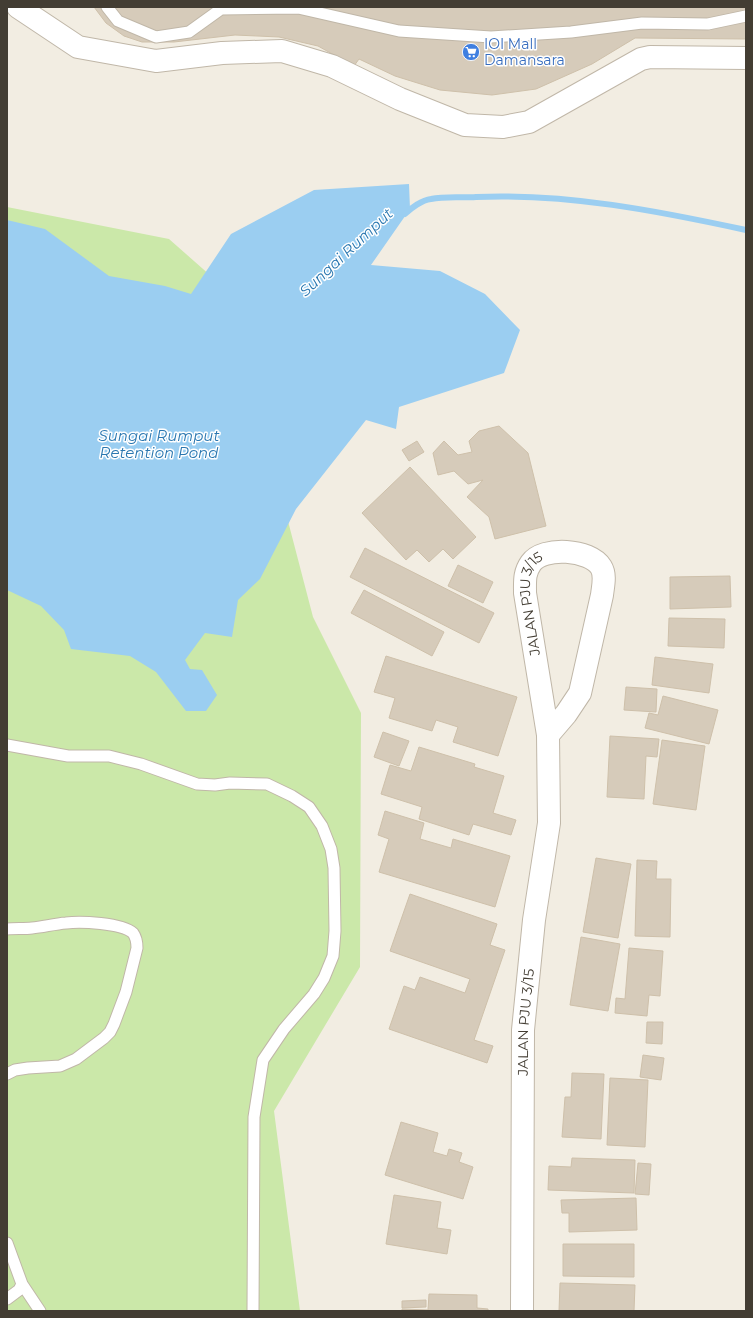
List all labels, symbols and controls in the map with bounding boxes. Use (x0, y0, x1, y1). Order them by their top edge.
place label: IOI Mall Damansara (484, 35, 565, 69)
supermarket icon: IOI Mall Damansara (461, 42, 481, 62)
water label: Sungai Rumput (295, 204, 397, 300)
water label: Sungai Rumput Retention Pond (98, 426, 220, 462)
street label: JALAN PJU 3/15 (516, 547, 546, 658)
street label: JALAN PJU 3/15 (514, 968, 538, 1077)

